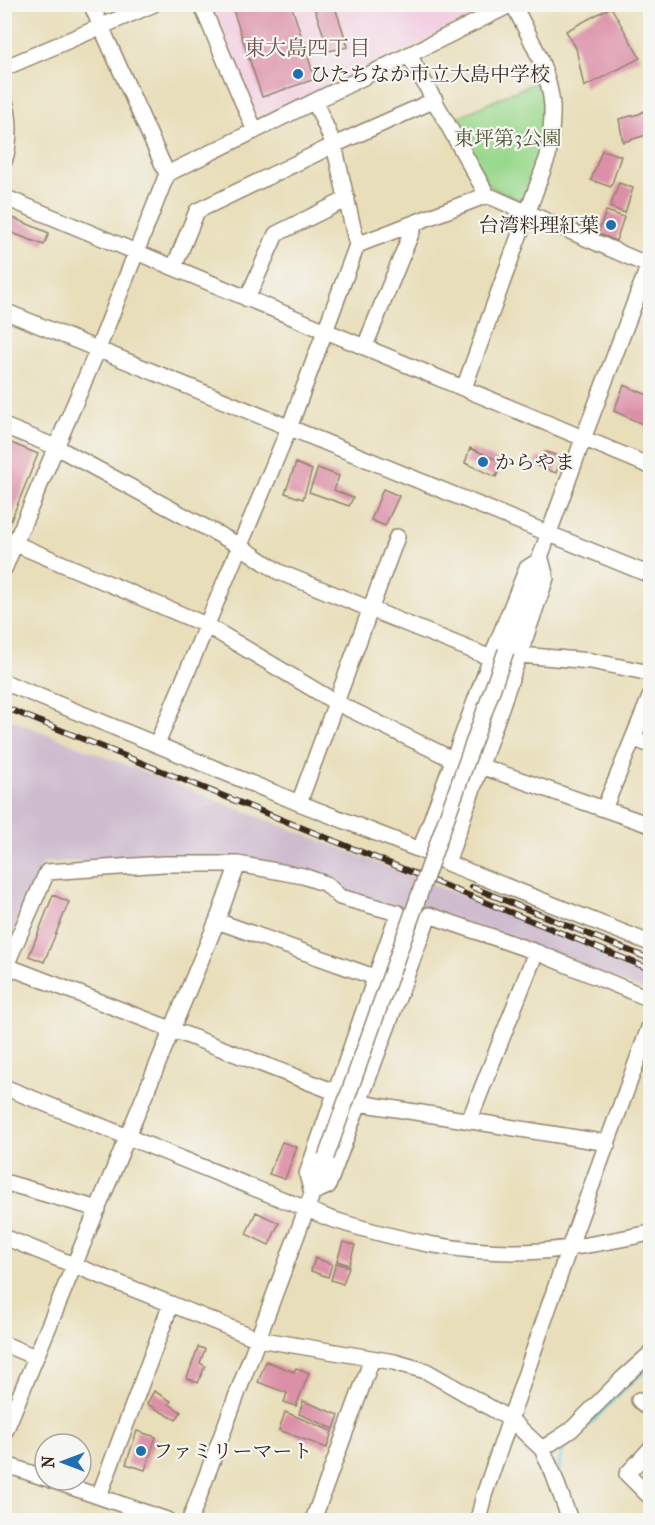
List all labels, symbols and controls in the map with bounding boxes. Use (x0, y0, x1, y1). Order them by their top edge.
district label: 東大島四丁目 (244, 36, 370, 60)
place label: ひたちなか市立大島中学校 (310, 63, 550, 86)
marker: ひたちなか市立大島中学校 (291, 67, 305, 81)
park label: 東坪第3公園 (454, 127, 562, 150)
place label: 台湾料理紅葉 (479, 214, 599, 237)
marker: 台湾料理紅葉 (604, 218, 618, 232)
place label: からやま (495, 451, 575, 474)
marker: からやま (476, 455, 490, 469)
north arrow (33, 1432, 93, 1492)
place label: ファミリーマート (153, 1440, 313, 1463)
marker: ファミリーマート (134, 1444, 148, 1458)
text: N (39, 1455, 58, 1468)

